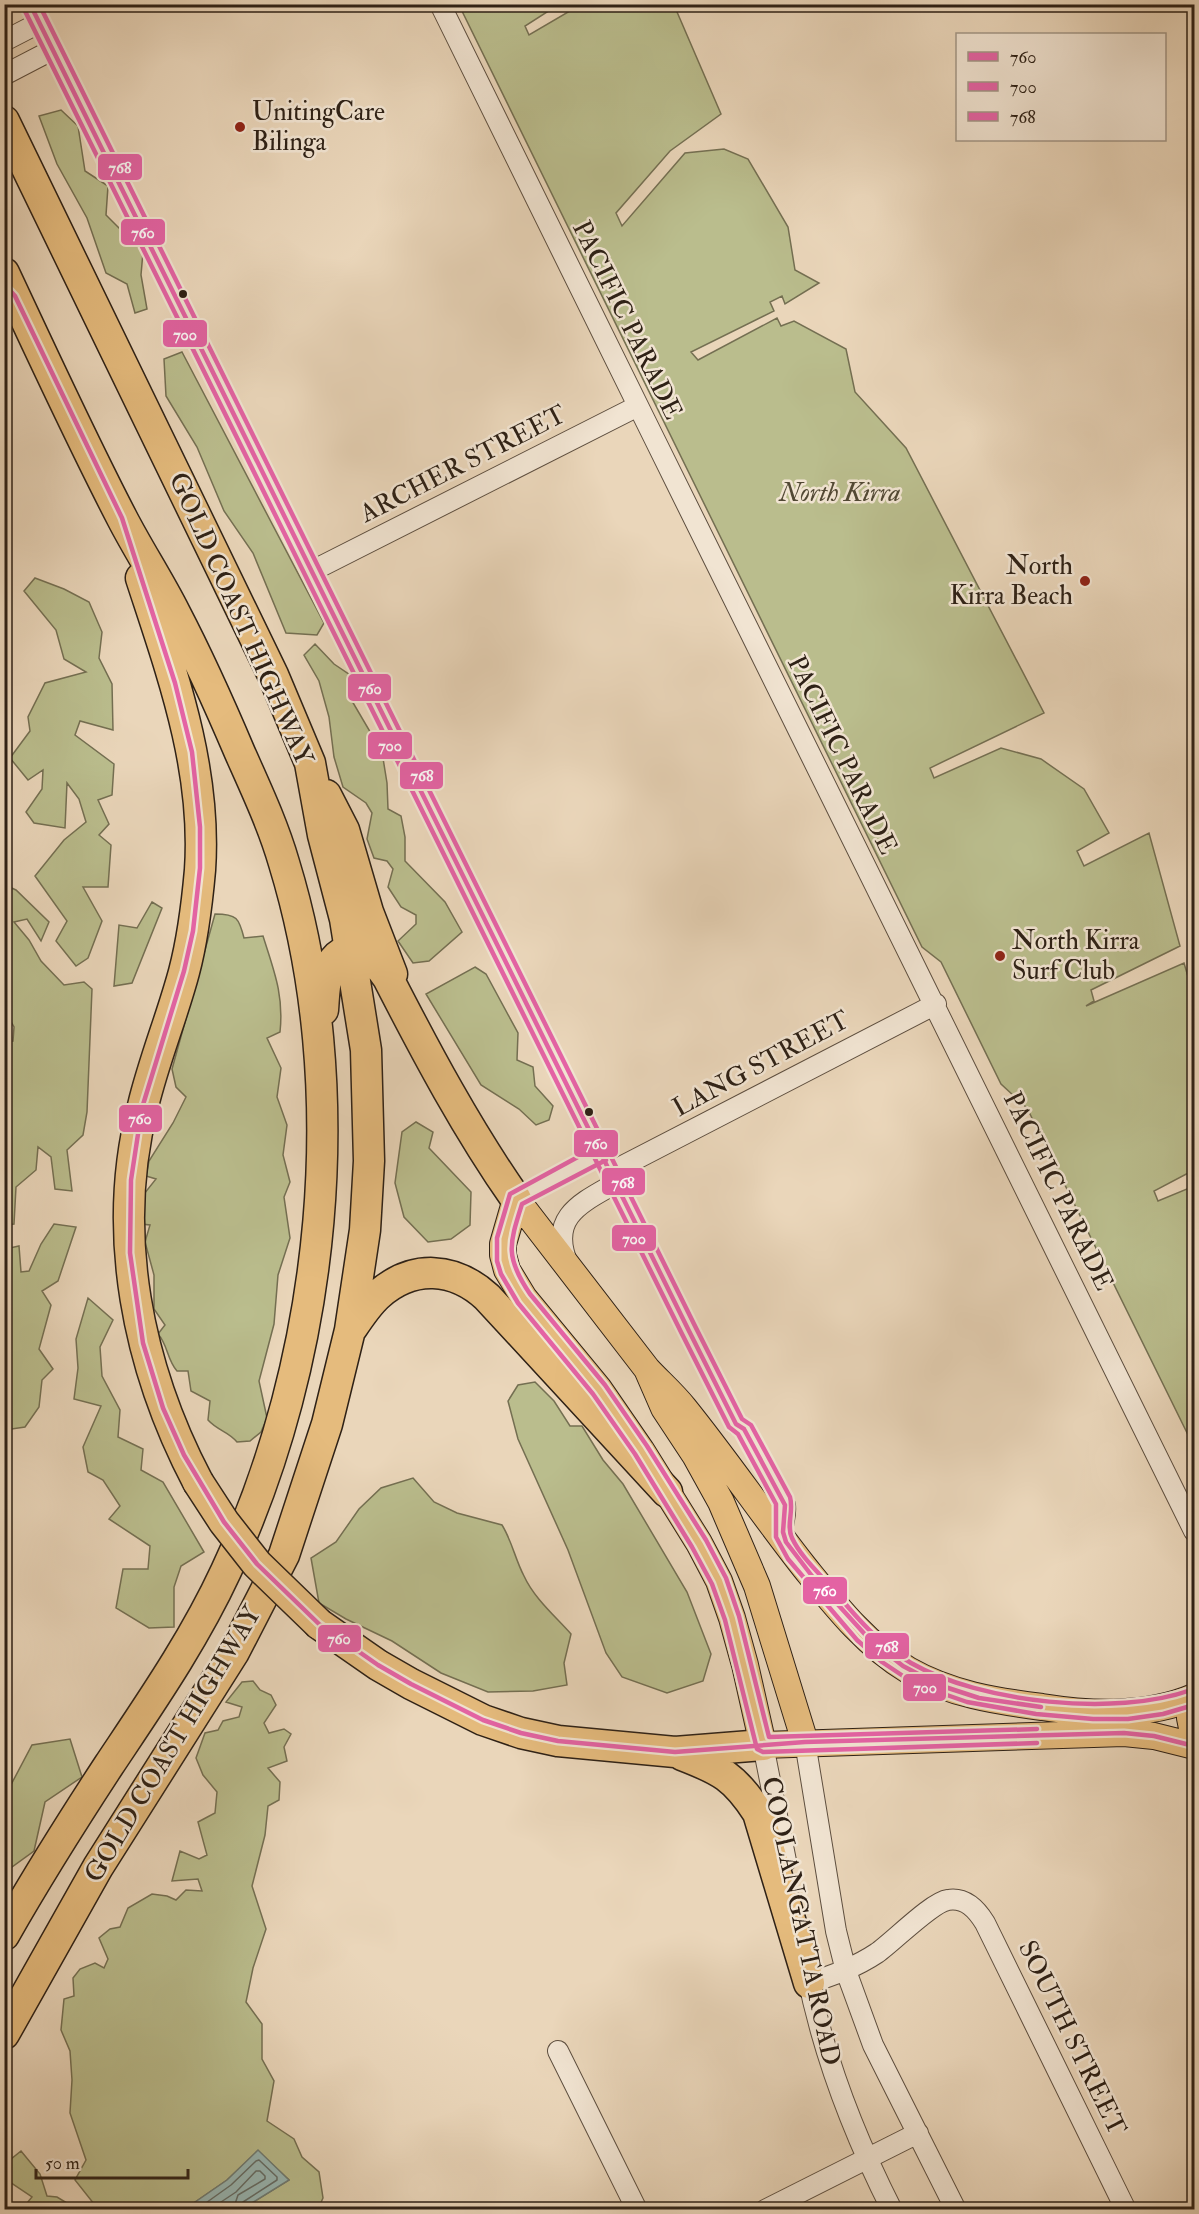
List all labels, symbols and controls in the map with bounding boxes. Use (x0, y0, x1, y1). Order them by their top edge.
legend (956, 33, 1166, 141)
text: 760 (1010, 46, 1037, 69)
text: 700 (1010, 76, 1037, 99)
place label: UnitingCare Bilinga (252, 96, 385, 158)
text: 768 (1010, 106, 1036, 129)
marker: UnitingCare Bilinga (233, 120, 247, 134)
line badge: 768 (97, 153, 143, 181)
text: 768 (109, 158, 132, 178)
street label: PACIFIC PARADE (565, 215, 689, 425)
line badge: 760 (120, 218, 166, 246)
text: 760 (131, 223, 155, 243)
unlabelled marker (177, 288, 189, 300)
line badge: 700 (162, 319, 208, 348)
text: 700 (173, 325, 197, 345)
street label: ARCHER STREET (354, 398, 571, 530)
street label: GOLD COAST HIGHWAY (162, 468, 321, 771)
park label: North Kirra (777, 477, 901, 509)
place label: North Kirra Beach (950, 550, 1073, 612)
marker: North Kirra Beach (1078, 574, 1092, 588)
street label: PACIFIC PARADE (780, 650, 904, 860)
line badge: 760 (347, 673, 392, 702)
text: 760 (358, 679, 382, 699)
line badge: 700 (367, 731, 413, 760)
text: 700 (378, 736, 402, 756)
line badge: 768 (399, 761, 444, 790)
text: 768 (411, 766, 434, 786)
place label: North Kirra Surf Club (1012, 925, 1140, 987)
marker: North Kirra Surf Club (993, 949, 1007, 963)
street label: LANG STREET (667, 1004, 855, 1124)
street label: PACIFIC PARADE (996, 1086, 1120, 1296)
line badge: 760 (118, 1104, 163, 1133)
unlabelled marker (583, 1106, 595, 1118)
text: 760 (128, 1109, 152, 1129)
line badge: 760 (573, 1129, 619, 1158)
text: 760 (584, 1134, 608, 1154)
line badge: 768 (601, 1167, 646, 1196)
text: 768 (612, 1173, 635, 1193)
line badge: 700 (611, 1224, 657, 1252)
text: 700 (622, 1229, 646, 1249)
line badge: 760 (802, 1576, 848, 1605)
text: 760 (813, 1581, 837, 1601)
street label: GOLD COAST HIGHWAY (78, 1599, 269, 1888)
line badge: 760 (317, 1624, 362, 1653)
text: 760 (327, 1629, 351, 1649)
line badge: 768 (864, 1632, 910, 1660)
text: 768 (876, 1637, 899, 1657)
line badge: 700 (902, 1673, 947, 1702)
text: 700 (913, 1678, 937, 1698)
street label: COOLANGATTA ROAD (755, 1774, 847, 2068)
street label: SOUTH STREET (1011, 1936, 1133, 2140)
scale bar (36, 2142, 188, 2180)
text: 50 m (45, 2152, 80, 2175)

